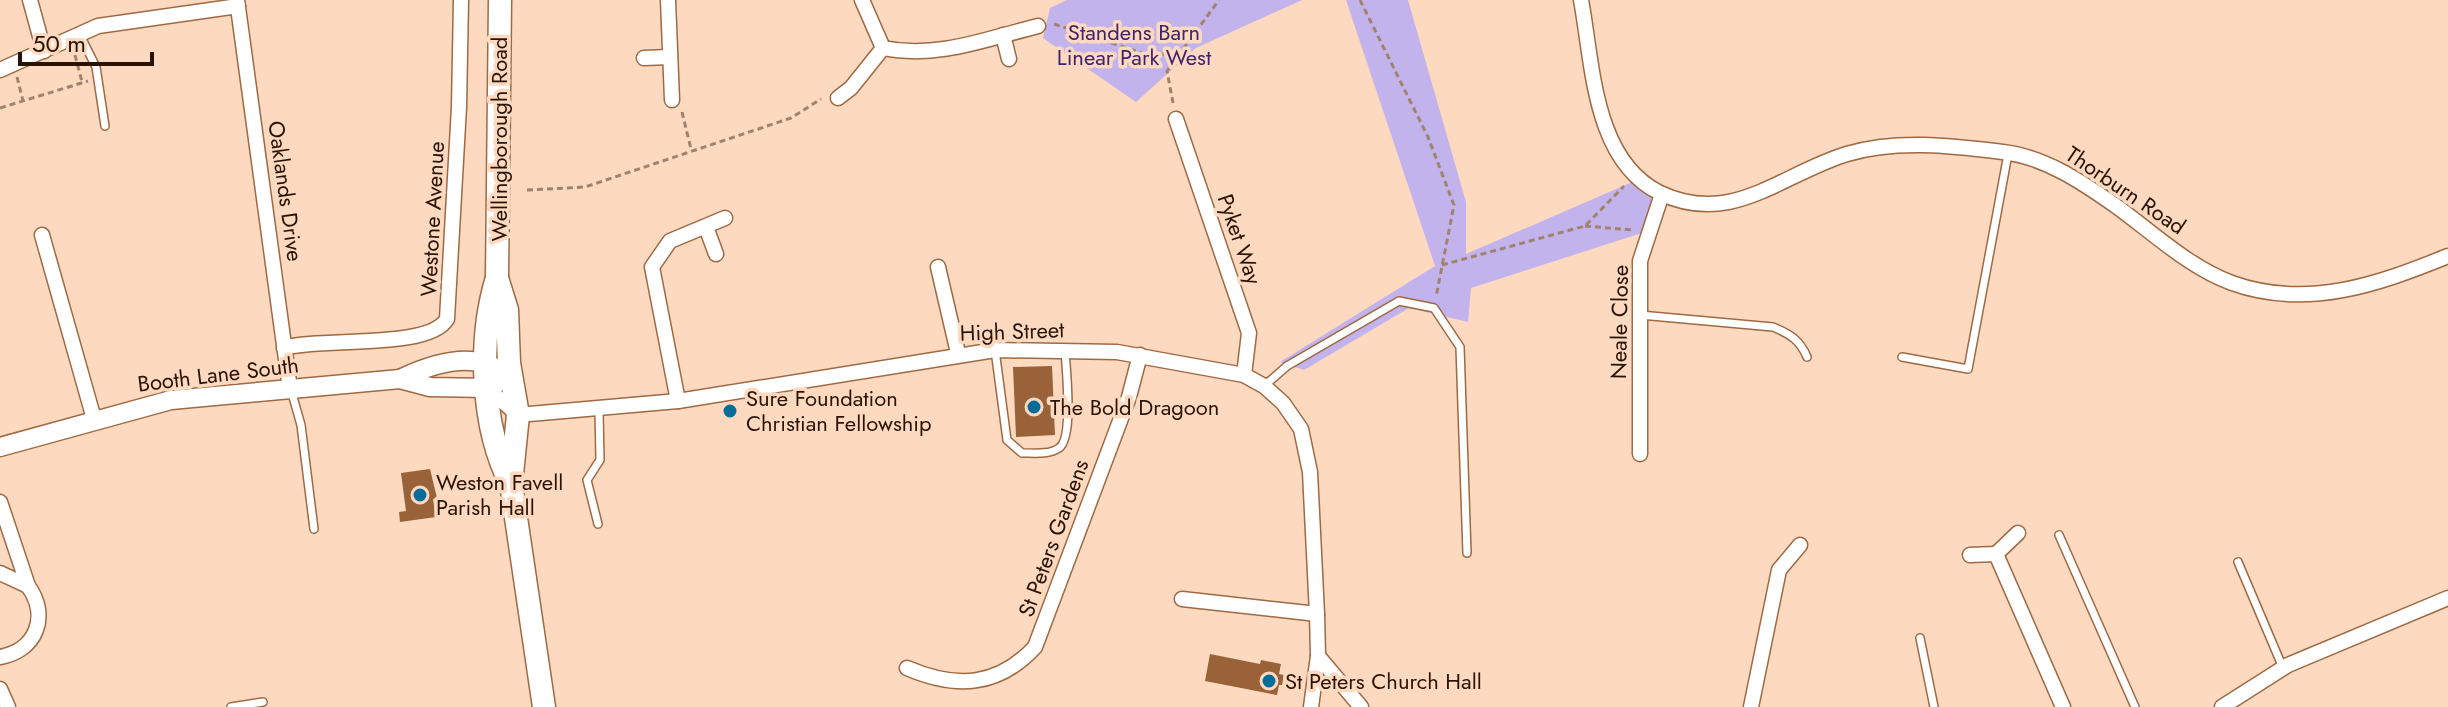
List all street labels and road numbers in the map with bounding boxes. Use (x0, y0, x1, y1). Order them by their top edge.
street label: Wellingborough Road (483, 37, 515, 241)
street label: Oaklands Drive (260, 119, 312, 263)
street label: Thorburn Road (2060, 138, 2192, 242)
street label: Westone Avenue (412, 141, 452, 297)
street label: Pyket Way (1210, 189, 1271, 289)
street label: Neale Close (1602, 265, 1636, 379)
street label: High Street (959, 313, 1066, 349)
street label: Booth Lane South (136, 348, 300, 400)
street label: St Peters Gardens (1010, 455, 1096, 621)

